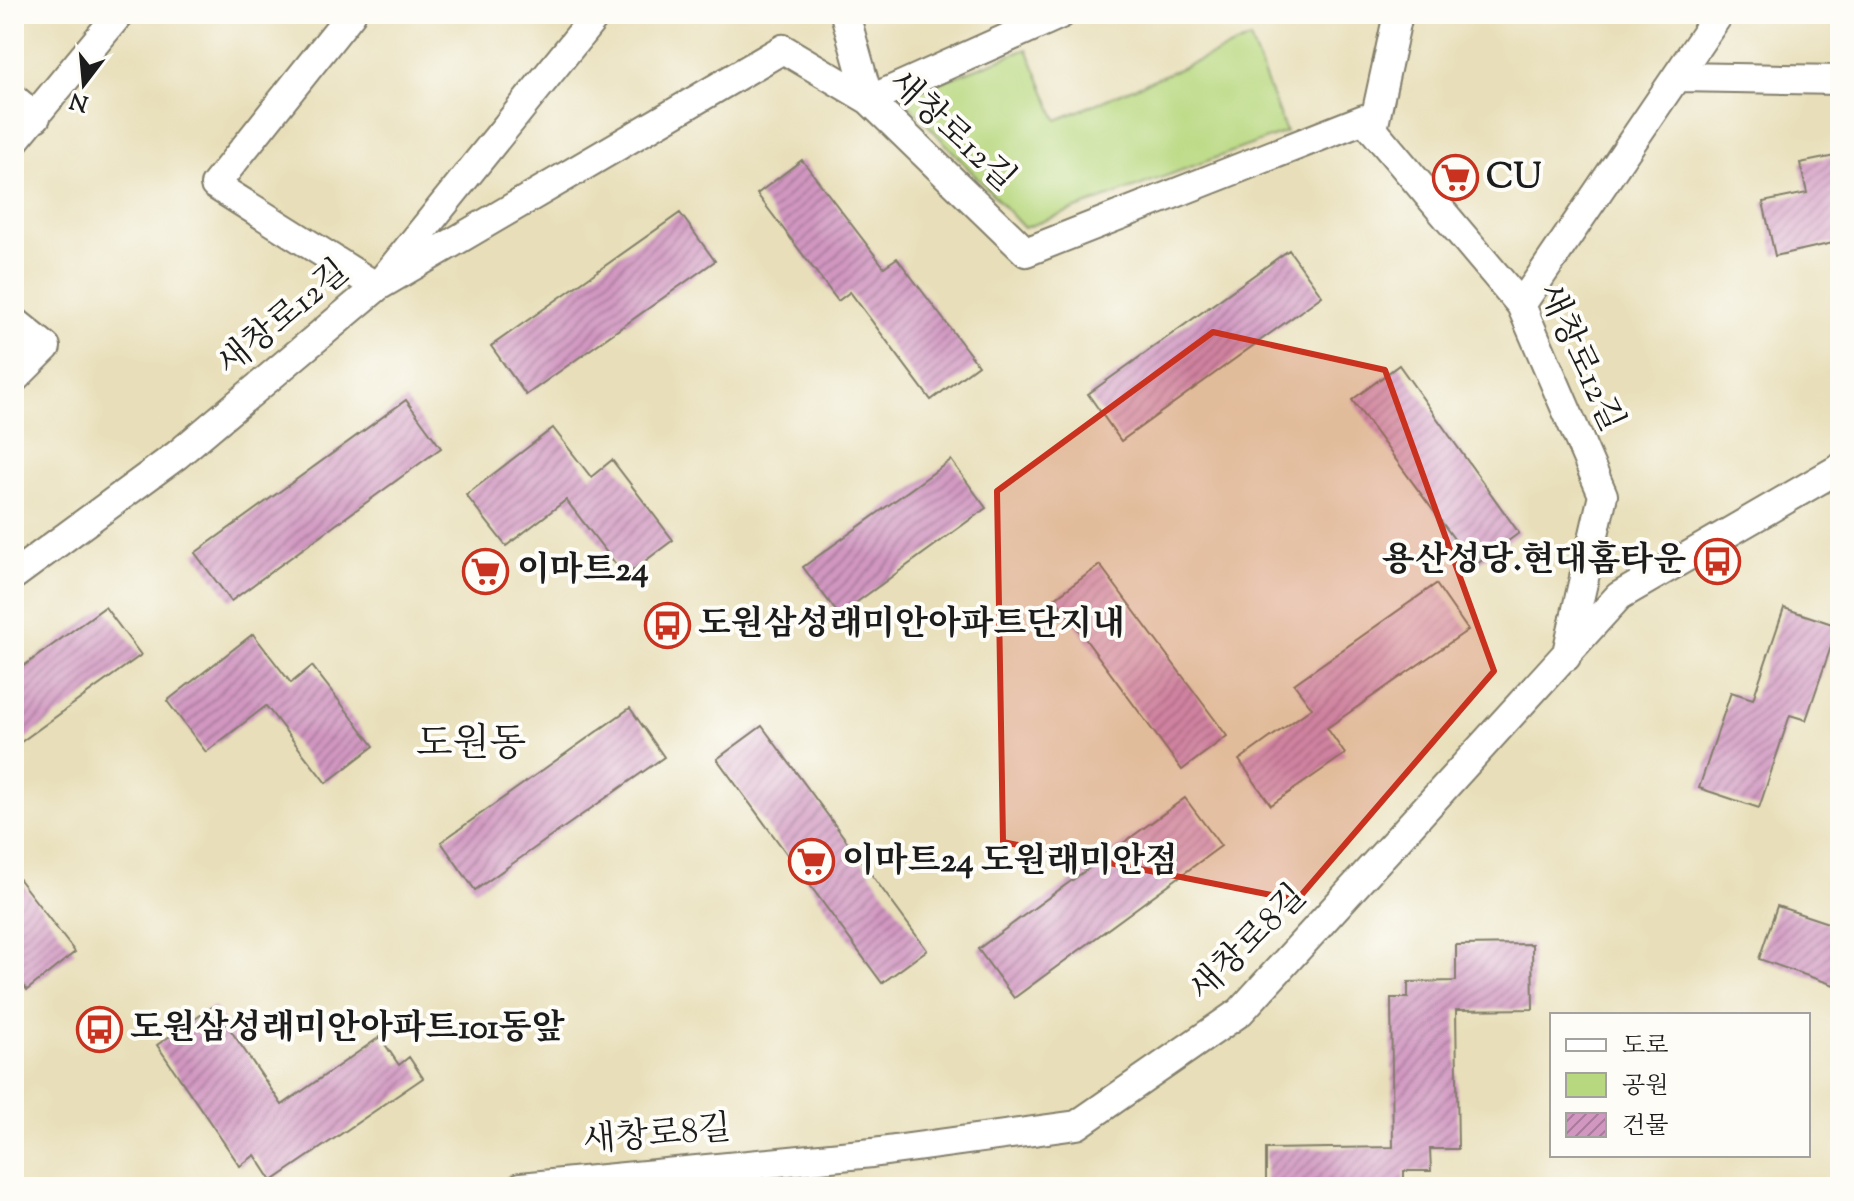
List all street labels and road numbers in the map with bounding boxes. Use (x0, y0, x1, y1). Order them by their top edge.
street label: 새창로12길 (876, 60, 1026, 204)
street label: 새창로12길 (207, 249, 361, 389)
street label: 새창로12길 (1523, 276, 1635, 440)
street label: 새창로8길 (1179, 874, 1319, 1014)
street label: 새창로8길 (581, 1105, 733, 1167)

